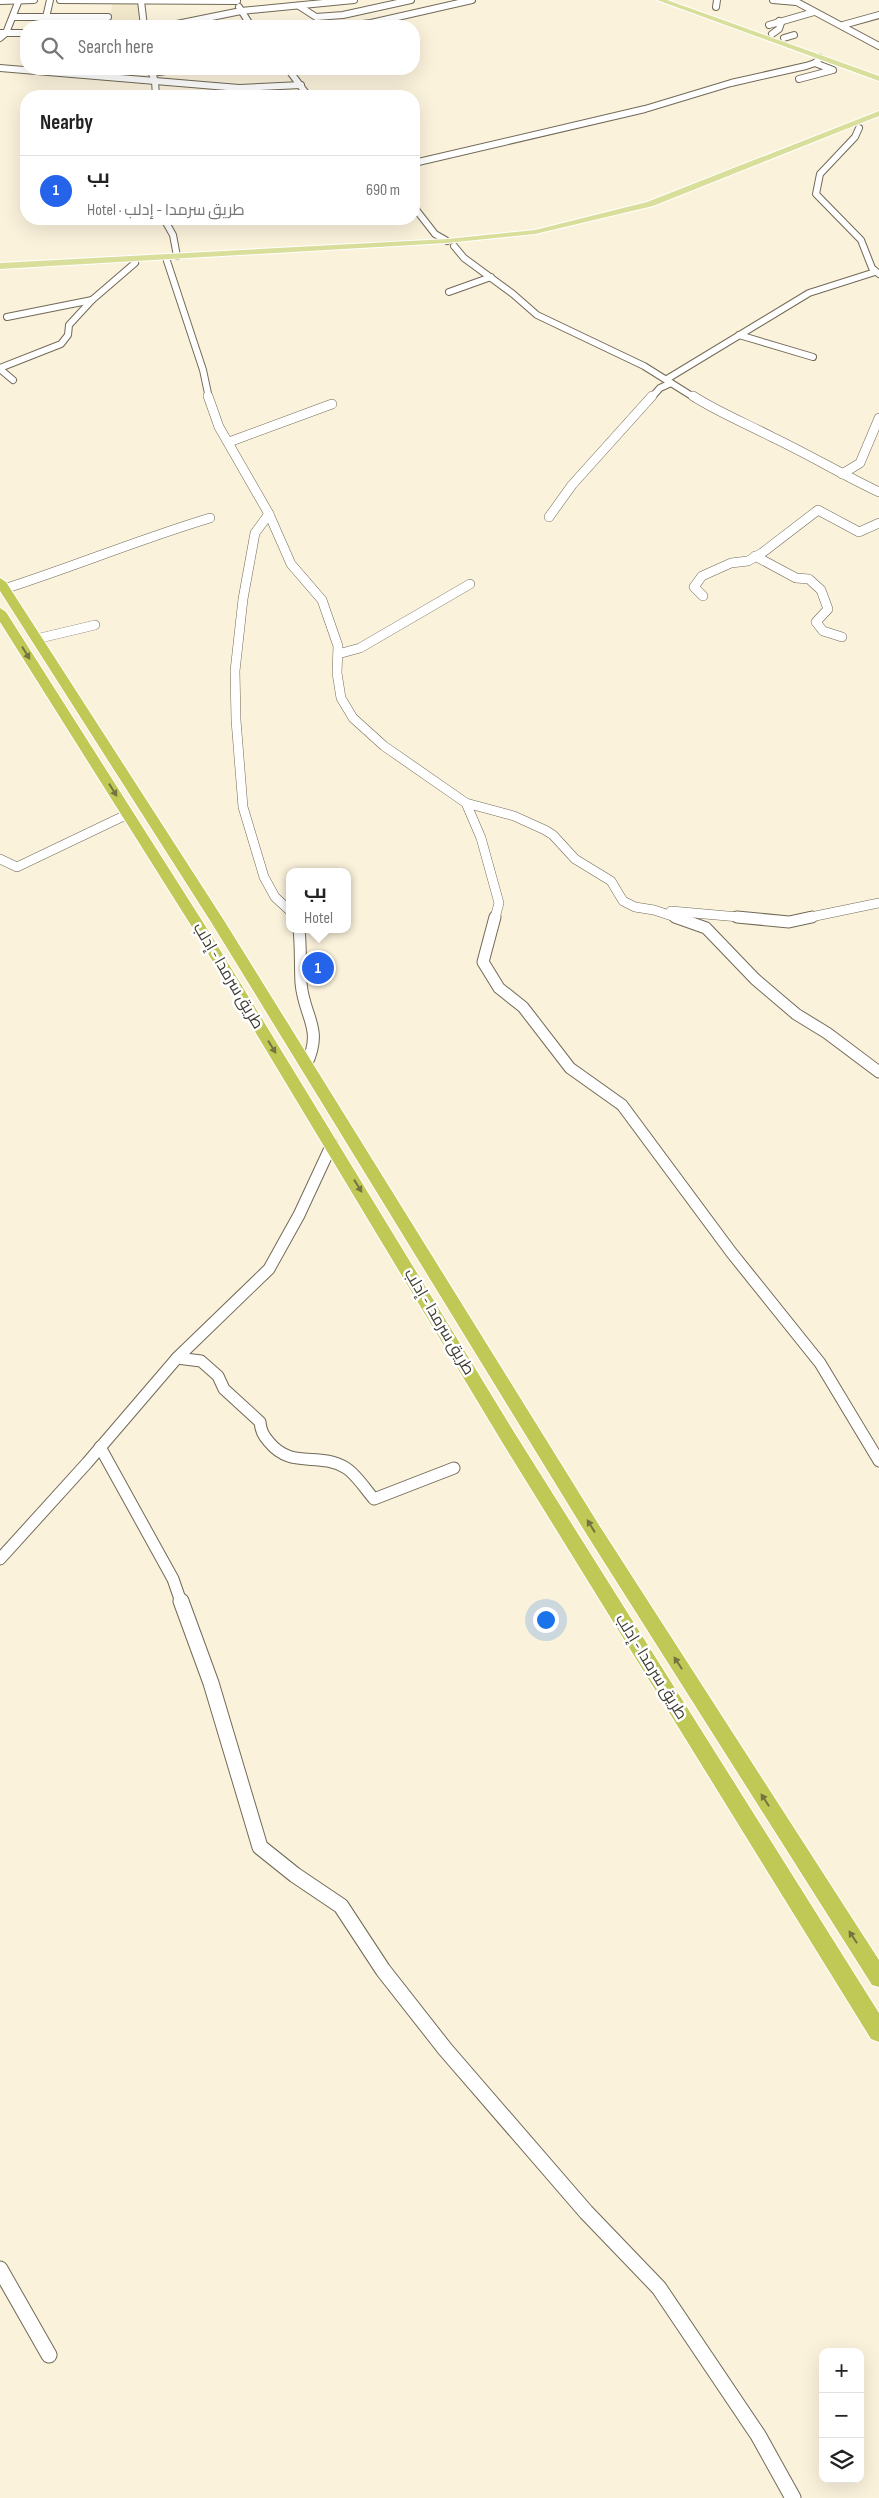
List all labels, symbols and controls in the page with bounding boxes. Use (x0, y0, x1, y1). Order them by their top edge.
search box (20, 20, 420, 75)
icon: search (38, 34, 66, 62)
text: Search here (78, 36, 154, 59)
text: Nearby (40, 110, 93, 135)
text: بب (87, 166, 110, 189)
text: 1 (53, 181, 59, 200)
text: 690 m (366, 181, 400, 200)
text: Hotel · طريق سرمدا - إدلب (87, 201, 245, 220)
one-way arrow (21, 646, 31, 659)
one-way arrow (108, 784, 118, 797)
popup (286, 868, 351, 933)
text: بب (304, 881, 327, 904)
text: Hotel (304, 909, 333, 928)
street label: طريق سرمدا - إدلب (189, 919, 267, 1033)
pin: 1 (302, 949, 334, 987)
one-way arrow (267, 1041, 277, 1054)
one-way arrow (353, 1179, 362, 1192)
street label: طريق سرمدا - إدلب (400, 1265, 478, 1379)
one-way arrow (586, 1519, 595, 1532)
your location (533, 1607, 559, 1633)
street label: طريق سرمدا - إدلب (611, 1611, 691, 1723)
one-way arrow (673, 1656, 683, 1669)
one-way arrow (761, 1793, 770, 1806)
one-way arrow (848, 1930, 857, 1943)
map controls (819, 2348, 864, 2483)
button: + (819, 2348, 864, 2393)
button: − (819, 2393, 864, 2438)
button: layers (819, 2438, 864, 2483)

